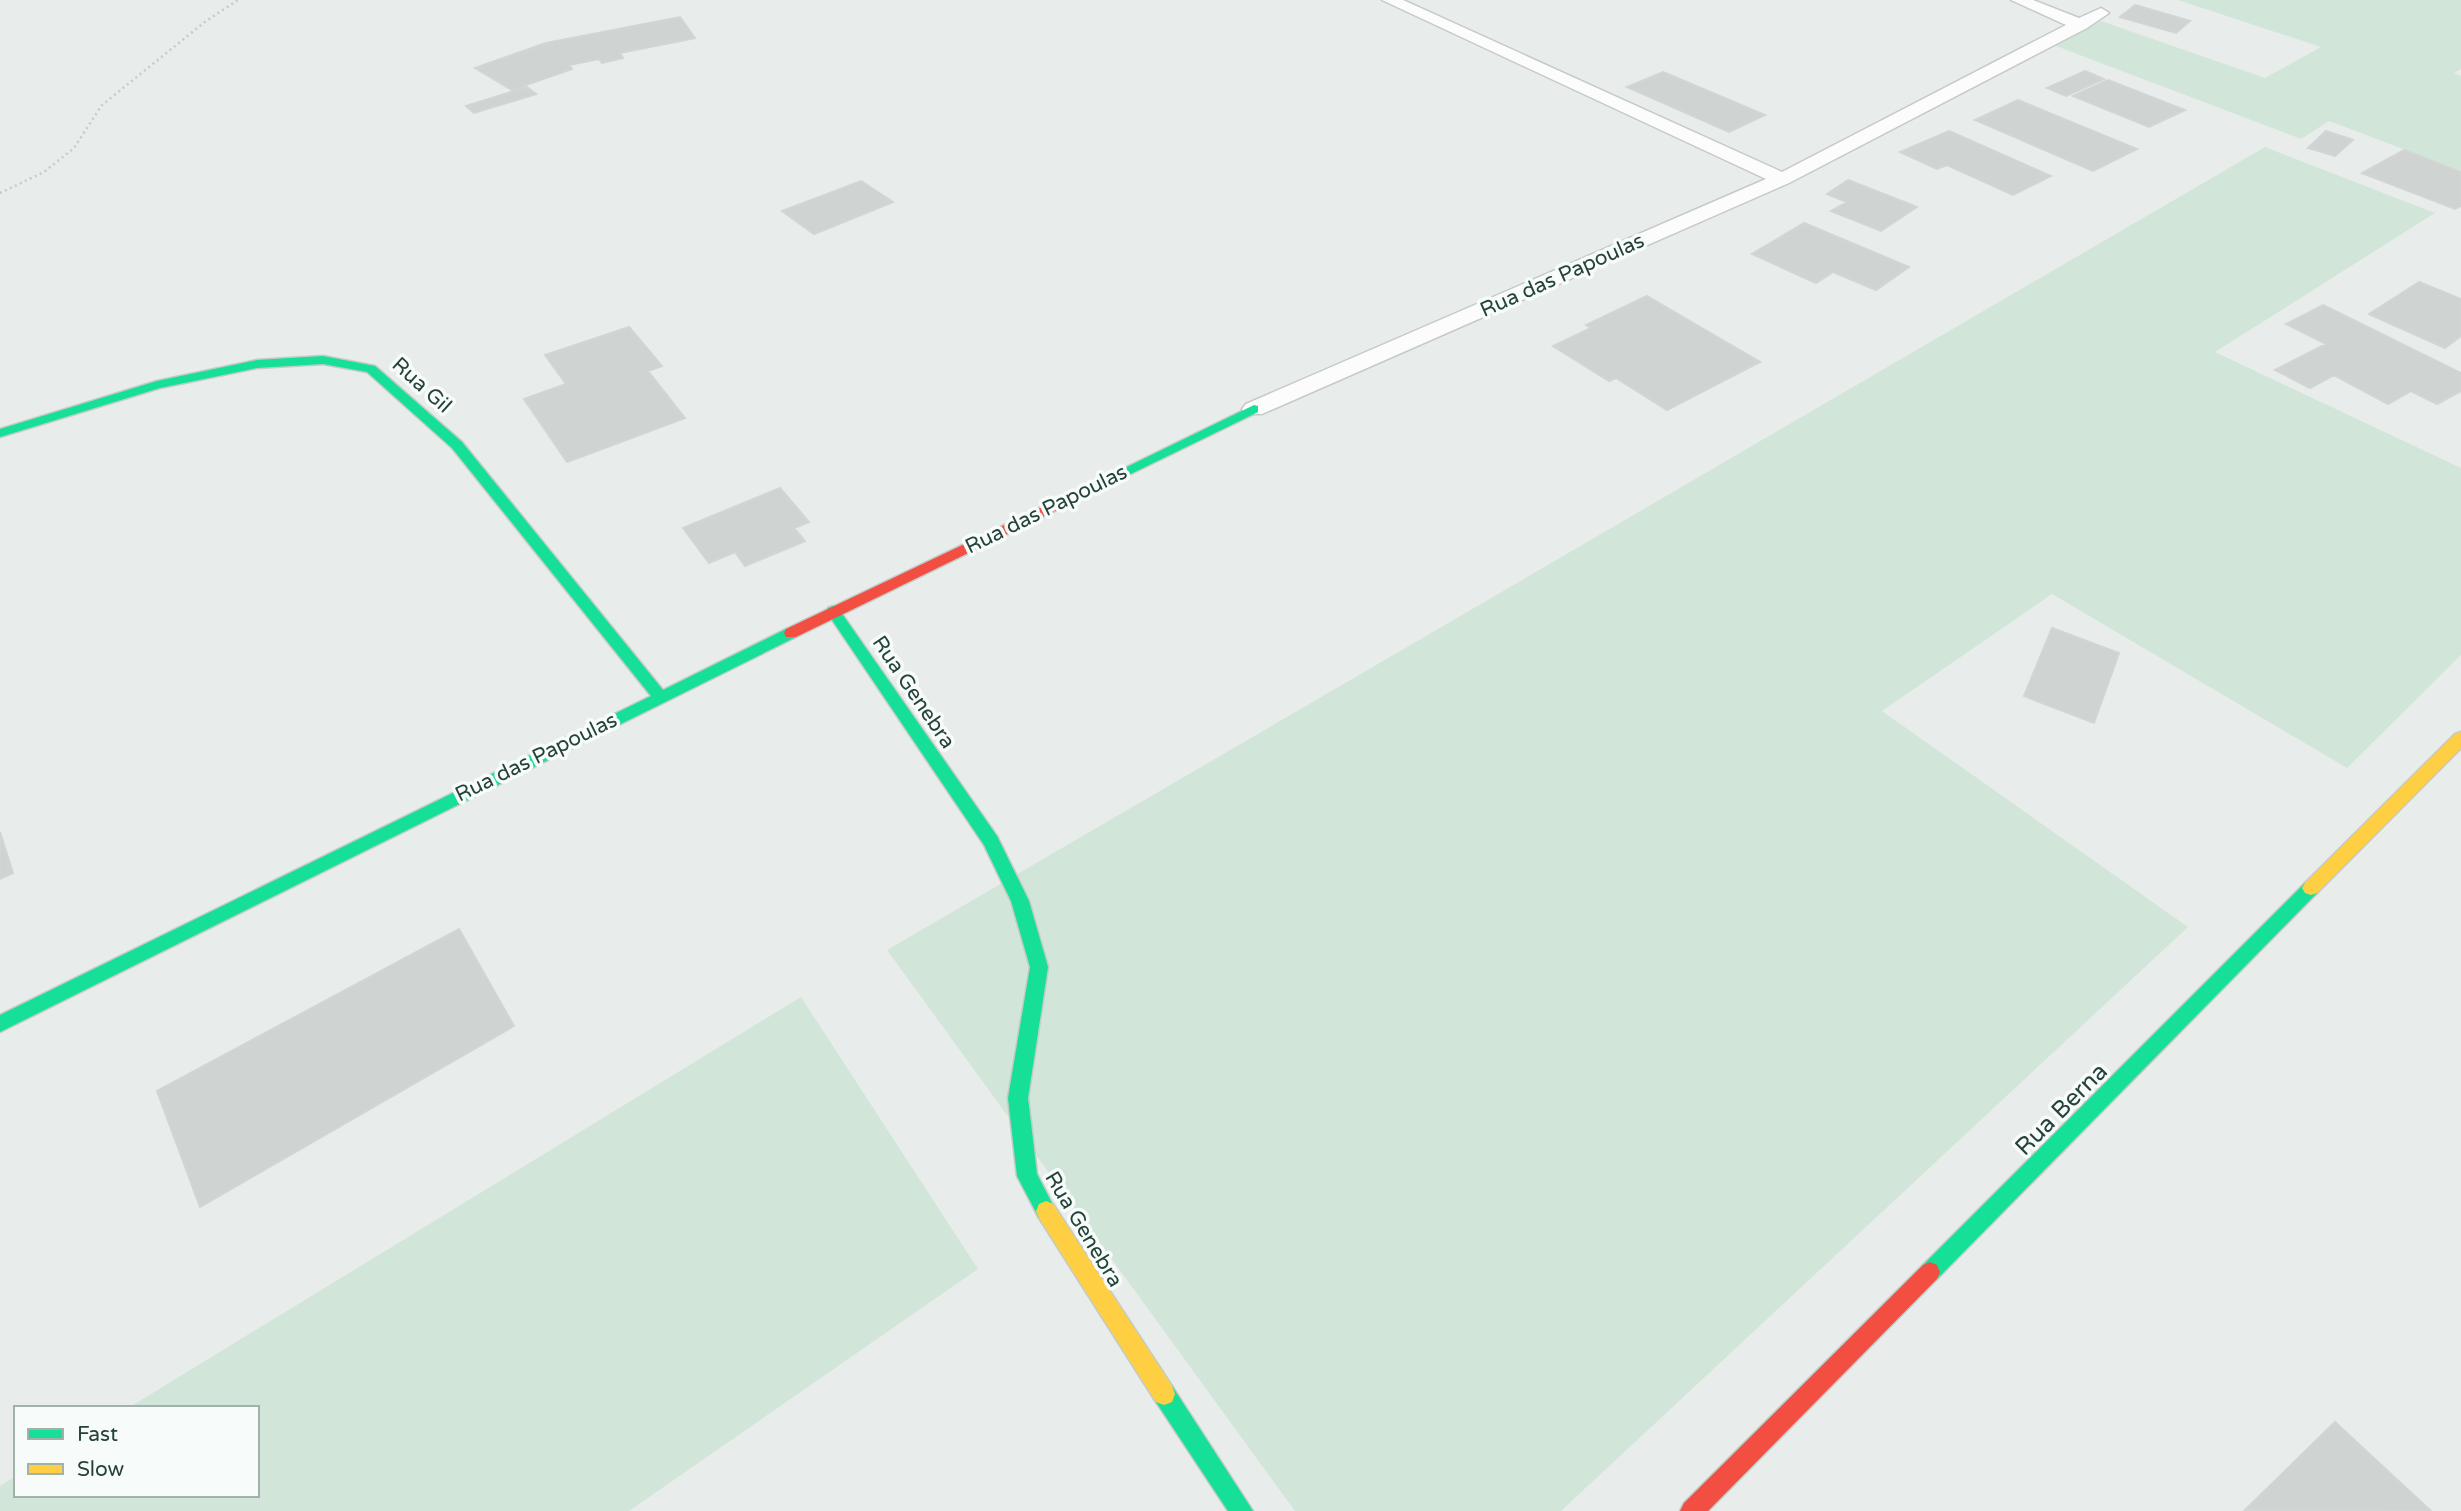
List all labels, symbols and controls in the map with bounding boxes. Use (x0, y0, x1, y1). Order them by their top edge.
street label: Rua das Papoulas (1476, 228, 1648, 323)
street label: Rua Gil (387, 352, 457, 419)
street label: Rua das Papoulas (961, 459, 1131, 559)
street label: Rua Genebra (867, 631, 960, 753)
street label: Rua das Papoulas (451, 707, 621, 807)
street label: Rua Berna (2009, 1057, 2114, 1162)
street label: Rua Genebra (1039, 1167, 1128, 1292)
legend (14, 1406, 259, 1497)
text: Fast (77, 1422, 118, 1447)
text: Slow (77, 1457, 125, 1482)

